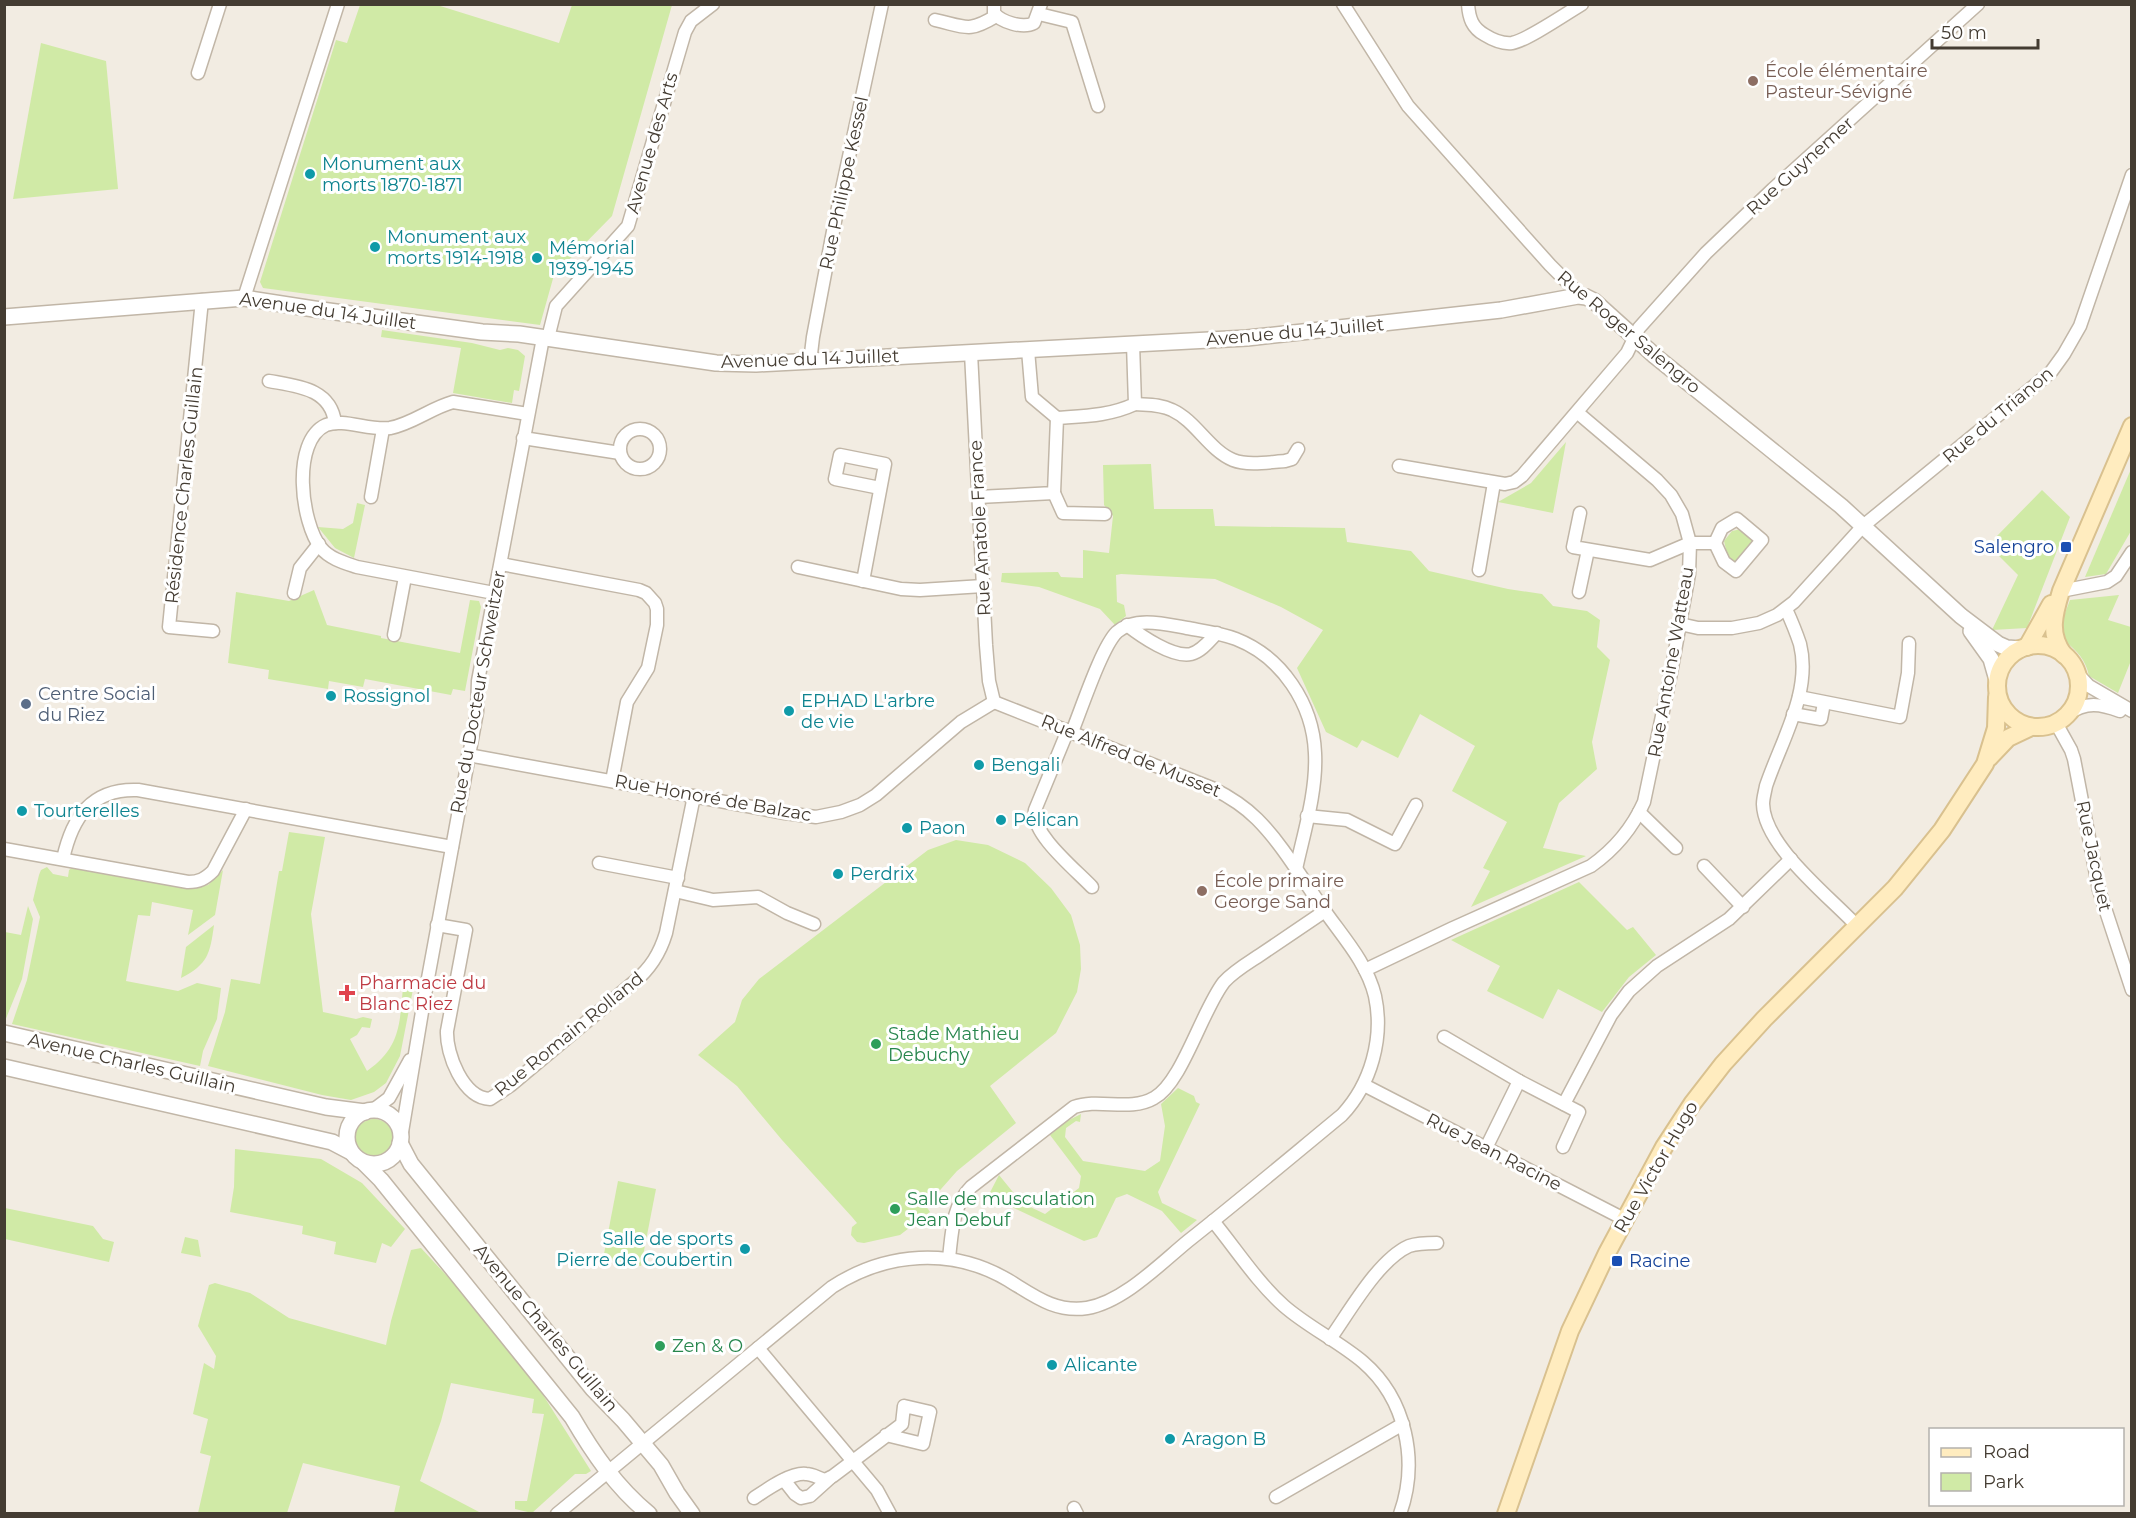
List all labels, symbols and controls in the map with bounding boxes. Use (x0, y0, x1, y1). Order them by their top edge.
scale bar (1932, 12, 2038, 50)
text: 50 m (1941, 22, 1987, 44)
place label: École élémentaire Pasteur-Sévigné (1765, 60, 1928, 103)
street label: Avenue des Arts (621, 70, 683, 216)
marker: École élémentaire Pasteur-Sévigné (1746, 74, 1760, 88)
street label: Rue Philippe Kessel (815, 94, 873, 272)
street label: Rue Guynemer (1742, 112, 1858, 220)
place label: Monument aux morts 1870-1871 (322, 153, 463, 196)
marker: Monument aux morts 1870-1871 (303, 167, 317, 181)
place label: Monument aux morts 1914-1918 (387, 226, 527, 269)
place label: Mémorial 1939-1945 (549, 237, 635, 280)
marker: Monument aux morts 1914-1918 (368, 240, 382, 254)
marker: Mémorial 1939-1945 (530, 251, 544, 265)
street label: Rue Roger Salengro (1553, 266, 1705, 398)
street label: Avenue du 14 Juillet (238, 288, 418, 334)
street label: Avenue du 14 Juillet (1205, 313, 1385, 351)
street label: Avenue du 14 Juillet (720, 345, 900, 373)
street label: Rue du Trianon (1938, 362, 2058, 468)
street label: Résidence Charles Guillain (161, 365, 207, 605)
street label: Rue Anatole France (964, 439, 996, 617)
place label: Salengro (1974, 536, 2054, 558)
marker: Salengro (2059, 540, 2073, 554)
street label: Rue Antoine Watteau (1643, 565, 1699, 759)
street label: Rue du Docteur Schweitzer (446, 569, 510, 815)
place label: Centre Social du Riez (38, 683, 156, 726)
place label: Rossignol (343, 685, 430, 707)
marker: Rossignol (324, 689, 338, 703)
place label: EPHAD L'arbre de vie (801, 690, 935, 733)
marker: Centre Social du Riez (19, 697, 33, 711)
marker: EPHAD L'arbre de vie (782, 704, 796, 718)
street label: Rue Alfred de Musset (1038, 710, 1224, 802)
place label: Bengali (991, 754, 1060, 776)
marker: Bengali (972, 758, 986, 772)
street label: Rue Honoré de Balzac (613, 770, 813, 826)
street label: Rue Jacquet (2072, 799, 2116, 913)
place label: Tourterelles (34, 800, 139, 822)
marker: Tourterelles (15, 804, 29, 818)
place label: Pélican (1013, 809, 1079, 831)
marker: Pélican (994, 813, 1008, 827)
place label: Paon (919, 817, 966, 839)
marker: Paon (900, 821, 914, 835)
place label: Perdrix (850, 863, 915, 885)
marker: Perdrix (831, 867, 845, 881)
place label: École primaire George Sand (1214, 870, 1344, 913)
marker: École primaire George Sand (1195, 884, 1209, 898)
street label: Rue Romain Rolland (490, 967, 648, 1101)
place label: Pharmacie du Blanc Riez (359, 972, 486, 1015)
marker: Pharmacie du Blanc Riez (340, 986, 354, 1000)
place label: Stade Mathieu Debuchy (888, 1023, 1020, 1066)
street label: Avenue Charles Guillain (26, 1028, 238, 1098)
marker: Stade Mathieu Debuchy (869, 1037, 883, 1051)
street label: Rue Victor Hugo (1609, 1097, 1703, 1237)
street label: Rue Jean Racine (1423, 1108, 1566, 1196)
place label: Salle de musculation Jean Debuf (906, 1188, 1095, 1231)
marker: Salle de musculation Jean Debuf (888, 1202, 902, 1216)
place label: Salle de sports Pierre de Coubertin (556, 1228, 733, 1271)
street label: Avenue Charles Guillain (469, 1239, 623, 1417)
marker: Salle de sports Pierre de Coubertin (738, 1242, 752, 1256)
place label: Racine (1629, 1250, 1691, 1272)
marker: Racine (1610, 1254, 1624, 1268)
place label: Zen & O (672, 1335, 743, 1357)
marker: Zen & O (653, 1339, 667, 1353)
place label: Alicante (1064, 1354, 1137, 1376)
marker: Alicante (1045, 1358, 1059, 1372)
place label: Aragon B (1182, 1428, 1266, 1450)
legend (1929, 1428, 2124, 1506)
marker: Aragon B (1163, 1432, 1177, 1446)
text: Road (1983, 1441, 2030, 1463)
text: Park (1983, 1471, 2024, 1493)

